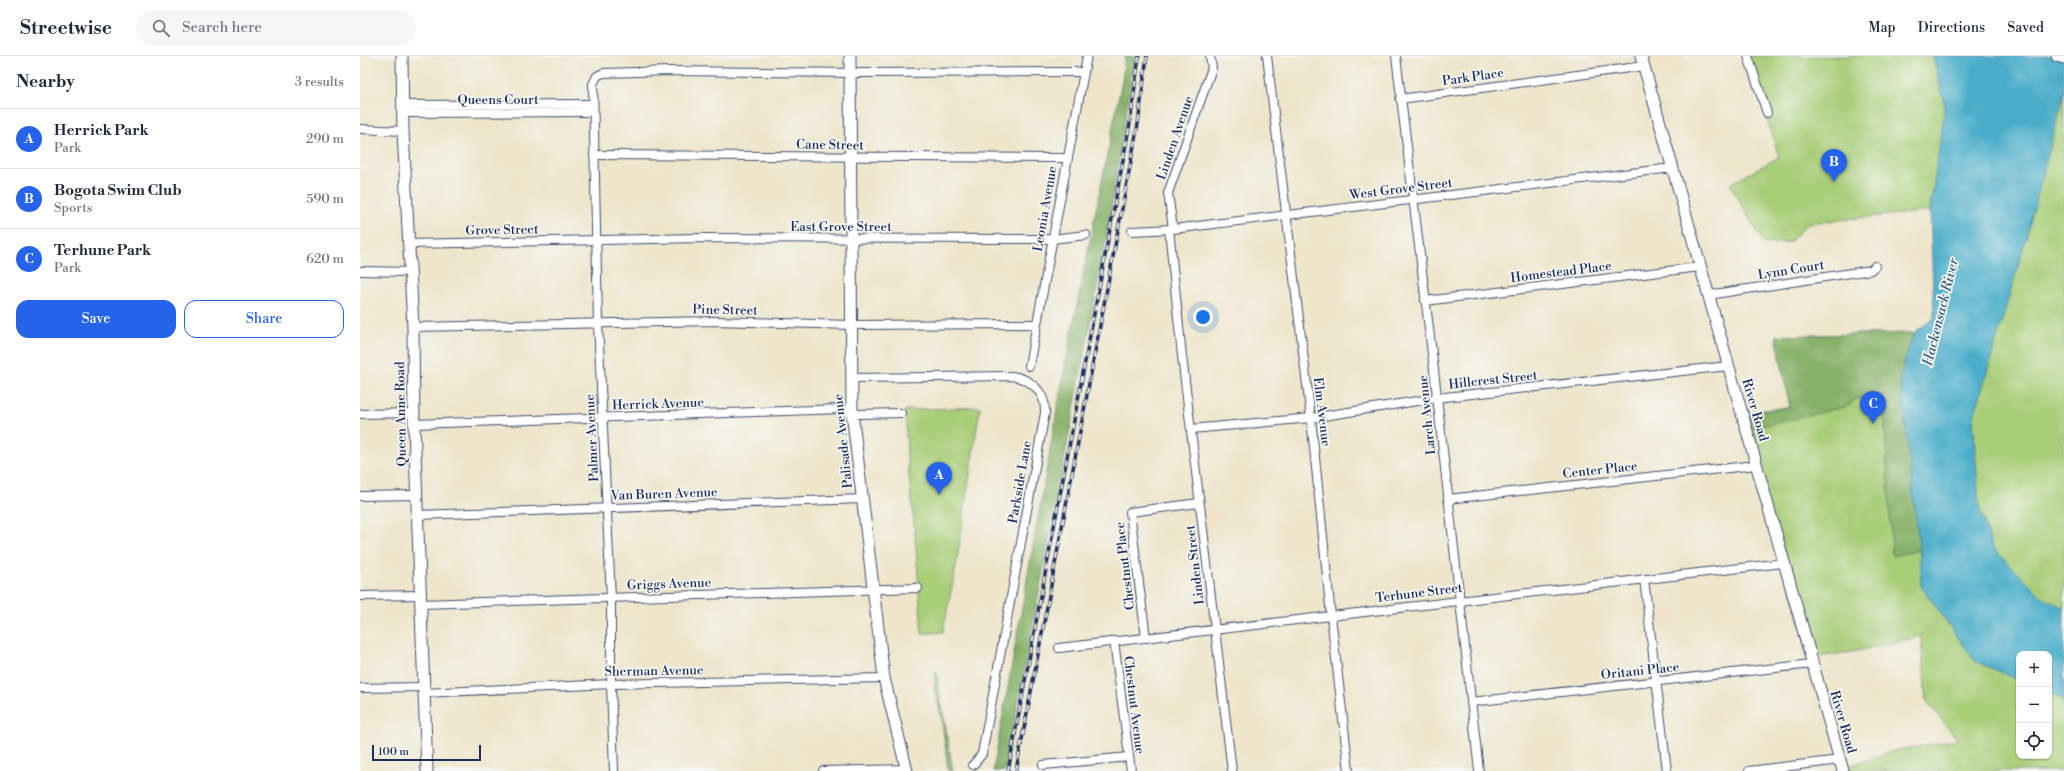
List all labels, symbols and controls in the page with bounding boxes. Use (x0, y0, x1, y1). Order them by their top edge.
search box (136, 10, 416, 46)
text: Streetwise (20, 16, 112, 40)
icon: search (150, 17, 172, 39)
text: Search here (182, 18, 262, 37)
text: Map (1868, 19, 1896, 37)
text: Directions (1918, 19, 1985, 37)
text: Saved (2007, 19, 2044, 37)
street label: Park Place (1441, 65, 1505, 89)
text: Nearby (16, 71, 75, 93)
text: 3 results (295, 74, 344, 90)
street label: Queens Court (457, 92, 539, 108)
street label: Linden Avenue (1153, 93, 1197, 182)
text: Herrick Park (54, 121, 149, 140)
text: A (24, 131, 34, 147)
text: 290 m (306, 131, 344, 147)
street label: Cane Street (796, 136, 864, 154)
text: Park (54, 140, 81, 156)
pin: B (1821, 149, 1847, 182)
street label: Leonia Avenue (1030, 165, 1060, 253)
street label: West Grove Street (1348, 175, 1454, 203)
text: Bogota Swim Club (54, 181, 182, 200)
text: B (24, 191, 34, 207)
text: 590 m (306, 191, 344, 207)
text: Sports (54, 200, 93, 216)
street label: East Grove Street (790, 219, 892, 235)
street label: Grove Street (465, 221, 539, 239)
text: Terhune Park (54, 241, 151, 260)
text: C (24, 251, 34, 267)
text: 620 m (306, 251, 344, 267)
water label: Hackensack River (1919, 255, 1963, 369)
street label: Lynn Court (1757, 257, 1826, 283)
street label: Homestead Place (1510, 258, 1613, 286)
text: Park (54, 260, 81, 276)
button: Save (16, 300, 176, 338)
button: Share (184, 300, 344, 338)
street label: Pine Street (692, 301, 758, 319)
your location (1193, 307, 1213, 327)
street label: Queen Anne Road (392, 361, 410, 467)
street label: Hillcrest Street (1448, 367, 1539, 393)
street label: Larch Avenue (1415, 374, 1439, 456)
street label: Elm Avenue (1310, 376, 1334, 448)
street label: River Road (1738, 377, 1772, 444)
pin: C (1860, 391, 1886, 424)
street label: Palmer Avenue (582, 393, 602, 482)
street label: Palisade Avenue (830, 393, 856, 489)
street label: Herrick Avenue (612, 394, 705, 414)
street label: Parkside Lane (1005, 439, 1035, 525)
street label: Center Place (1562, 458, 1639, 482)
pin: A (926, 462, 952, 495)
street label: Van Buren Avenue (609, 484, 718, 504)
street label: Chestnut Place (1112, 521, 1138, 611)
street label: Linden Street (1182, 524, 1208, 606)
street label: Griggs Avenue (627, 575, 712, 593)
street label: Terhune Street (1375, 580, 1464, 606)
map controls (2016, 651, 2052, 759)
button: + (2016, 651, 2052, 687)
street label: Chestnut Avenue (1120, 655, 1148, 755)
street label: Oritani Place (1600, 659, 1680, 683)
street label: Sherman Avenue (604, 662, 704, 680)
button: − (2016, 687, 2052, 723)
street label: River Road (1826, 689, 1860, 756)
button: locate (2016, 723, 2052, 759)
scale bar (372, 743, 481, 762)
text: 100 m (378, 745, 409, 759)

